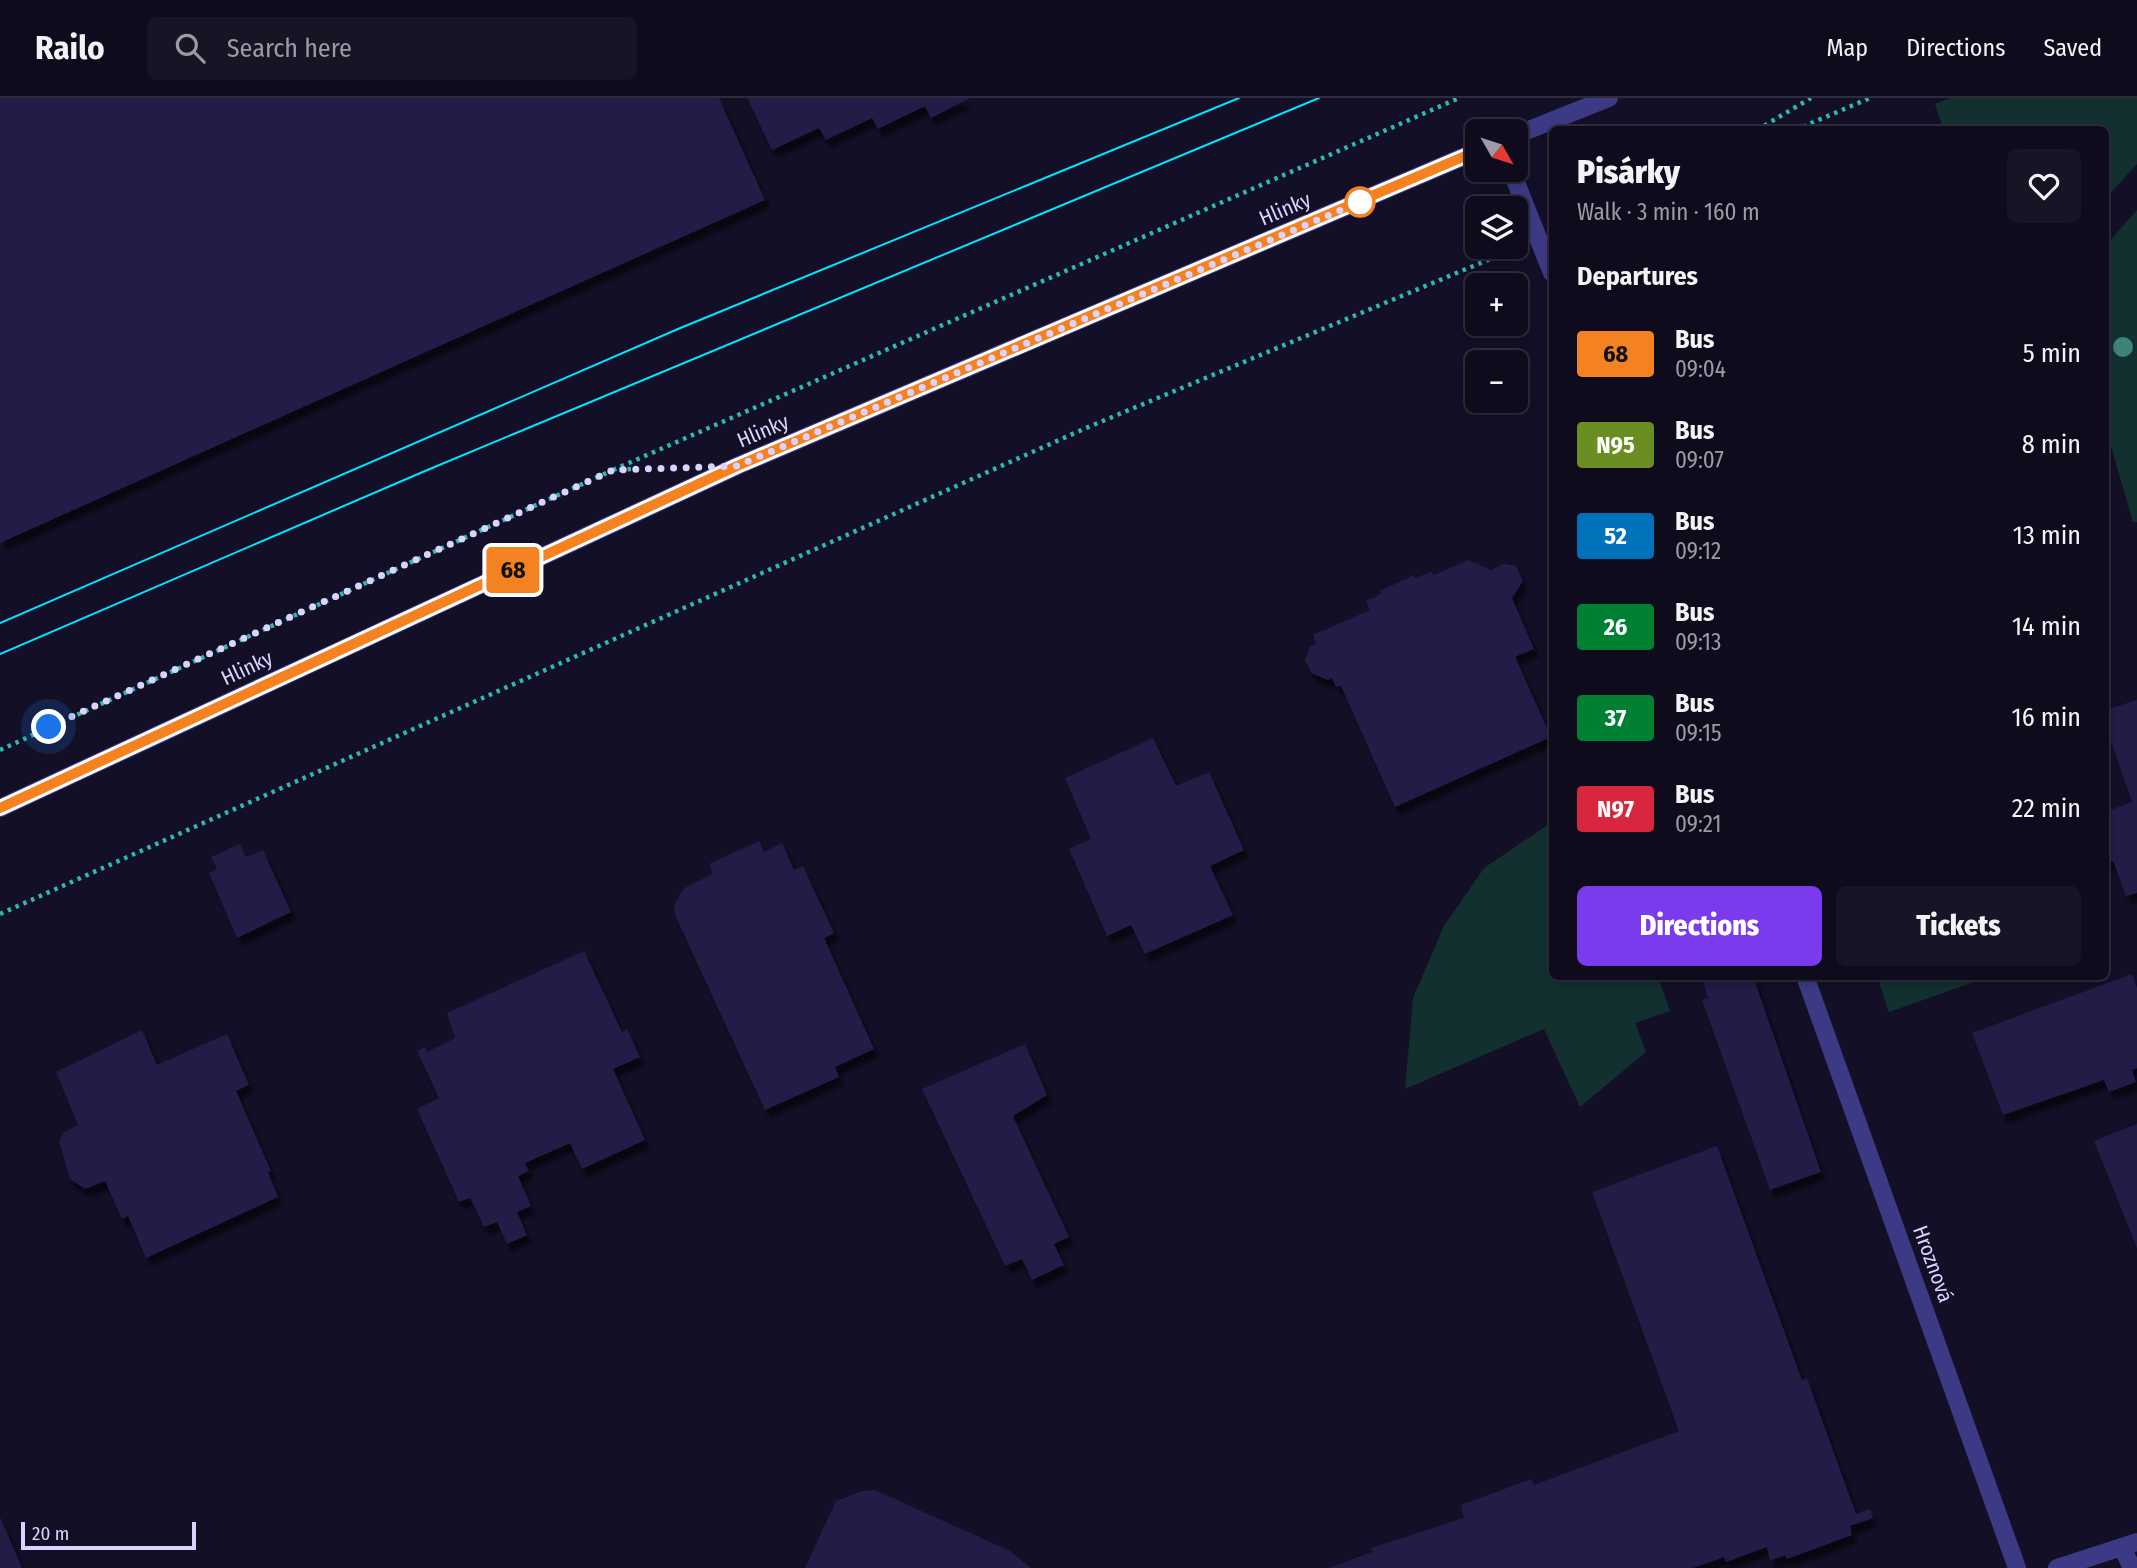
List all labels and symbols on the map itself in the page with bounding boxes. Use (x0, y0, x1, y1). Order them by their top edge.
north arrow (1465, 119, 1528, 182)
street label: Hlinky (1255, 186, 1315, 231)
unlabelled marker (1345, 187, 1375, 217)
street label: Hlinky (733, 408, 793, 453)
line badge: 68 (482, 547, 544, 593)
street label: Hlinky (217, 645, 277, 691)
your location (31, 709, 66, 744)
street label: Hroznová (1907, 1222, 1959, 1306)
scale bar (21, 1519, 196, 1551)

